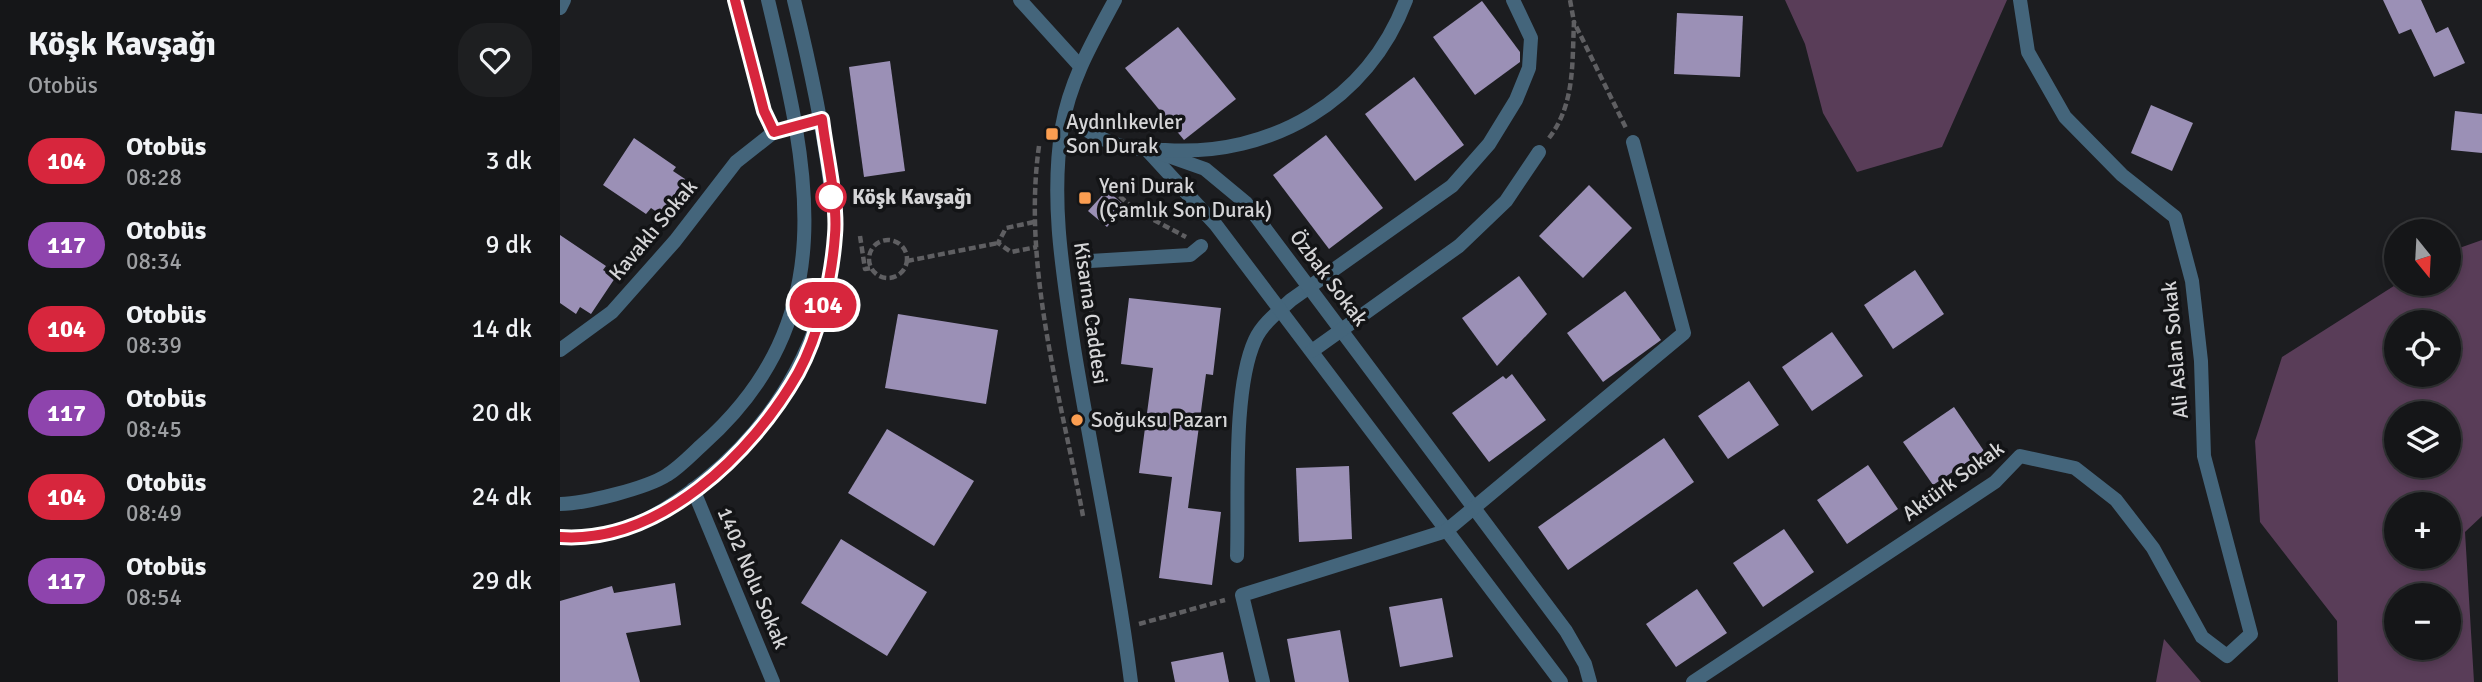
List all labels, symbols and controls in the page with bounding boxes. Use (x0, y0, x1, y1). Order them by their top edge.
button: heart (458, 23, 532, 97)
text: Köşk Kavşağı (28, 24, 216, 65)
text: Otobüs (28, 71, 98, 100)
place label: Aydınlıkevler Son Durak (1066, 109, 1183, 159)
marker: Aydınlıkevler Son Durak (1044, 126, 1060, 142)
text: Otobüs (126, 131, 206, 163)
text: 3 dk (485, 145, 532, 177)
text: 104 (47, 146, 86, 176)
text: 08:28 (126, 163, 182, 192)
place label: Yeni Durak (Çamlık Son Durak) (1099, 173, 1272, 223)
street label: Kavaklı Sokak (603, 174, 703, 286)
marker: Köşk Kavşağı (816, 182, 846, 212)
place label: Köşk Kavşağı (852, 184, 972, 210)
marker: Yeni Durak (Çamlık Son Durak) (1077, 190, 1093, 206)
text: Otobüs (126, 215, 206, 247)
north arrow (2384, 219, 2460, 296)
map controls (2384, 219, 2461, 660)
street label: Özbak Sokak (1284, 225, 1374, 332)
text: 9 dk (485, 229, 532, 261)
text: 117 (47, 230, 86, 260)
street label: Kisarna Caddesi (1068, 240, 1114, 386)
text: 08:34 (126, 247, 182, 276)
street label: Ali Aslan Sokak (2156, 280, 2194, 420)
line badge: 104 (783, 282, 863, 328)
text: 104 (804, 290, 842, 320)
text: Otobüs (126, 299, 206, 331)
button: locate (2384, 310, 2461, 387)
text: 14 dk (471, 313, 532, 345)
text: 104 (47, 314, 86, 344)
text: 08:39 (126, 331, 182, 360)
text: Otobüs (126, 383, 206, 415)
text: 20 dk (471, 397, 532, 429)
text: 117 (47, 398, 86, 428)
button: layers (2384, 401, 2461, 478)
place label: Soğuksu Pazarı (1091, 407, 1228, 433)
marker: Soğuksu Pazarı (1069, 412, 1085, 428)
text: 08:45 (126, 415, 182, 444)
street label: Aktürk Sokak (1897, 435, 2009, 527)
text: Otobüs (126, 467, 206, 499)
text: 24 dk (471, 481, 532, 513)
text: 104 (47, 482, 86, 512)
button: + (2384, 492, 2461, 569)
text: 08:49 (126, 499, 182, 528)
street label: 1402 Nolu Sokak (711, 503, 795, 653)
text: Otobüs (126, 551, 206, 583)
text: 29 dk (471, 565, 532, 597)
text: 117 (47, 566, 86, 596)
text: 08:54 (126, 583, 182, 612)
button: − (2384, 583, 2461, 660)

